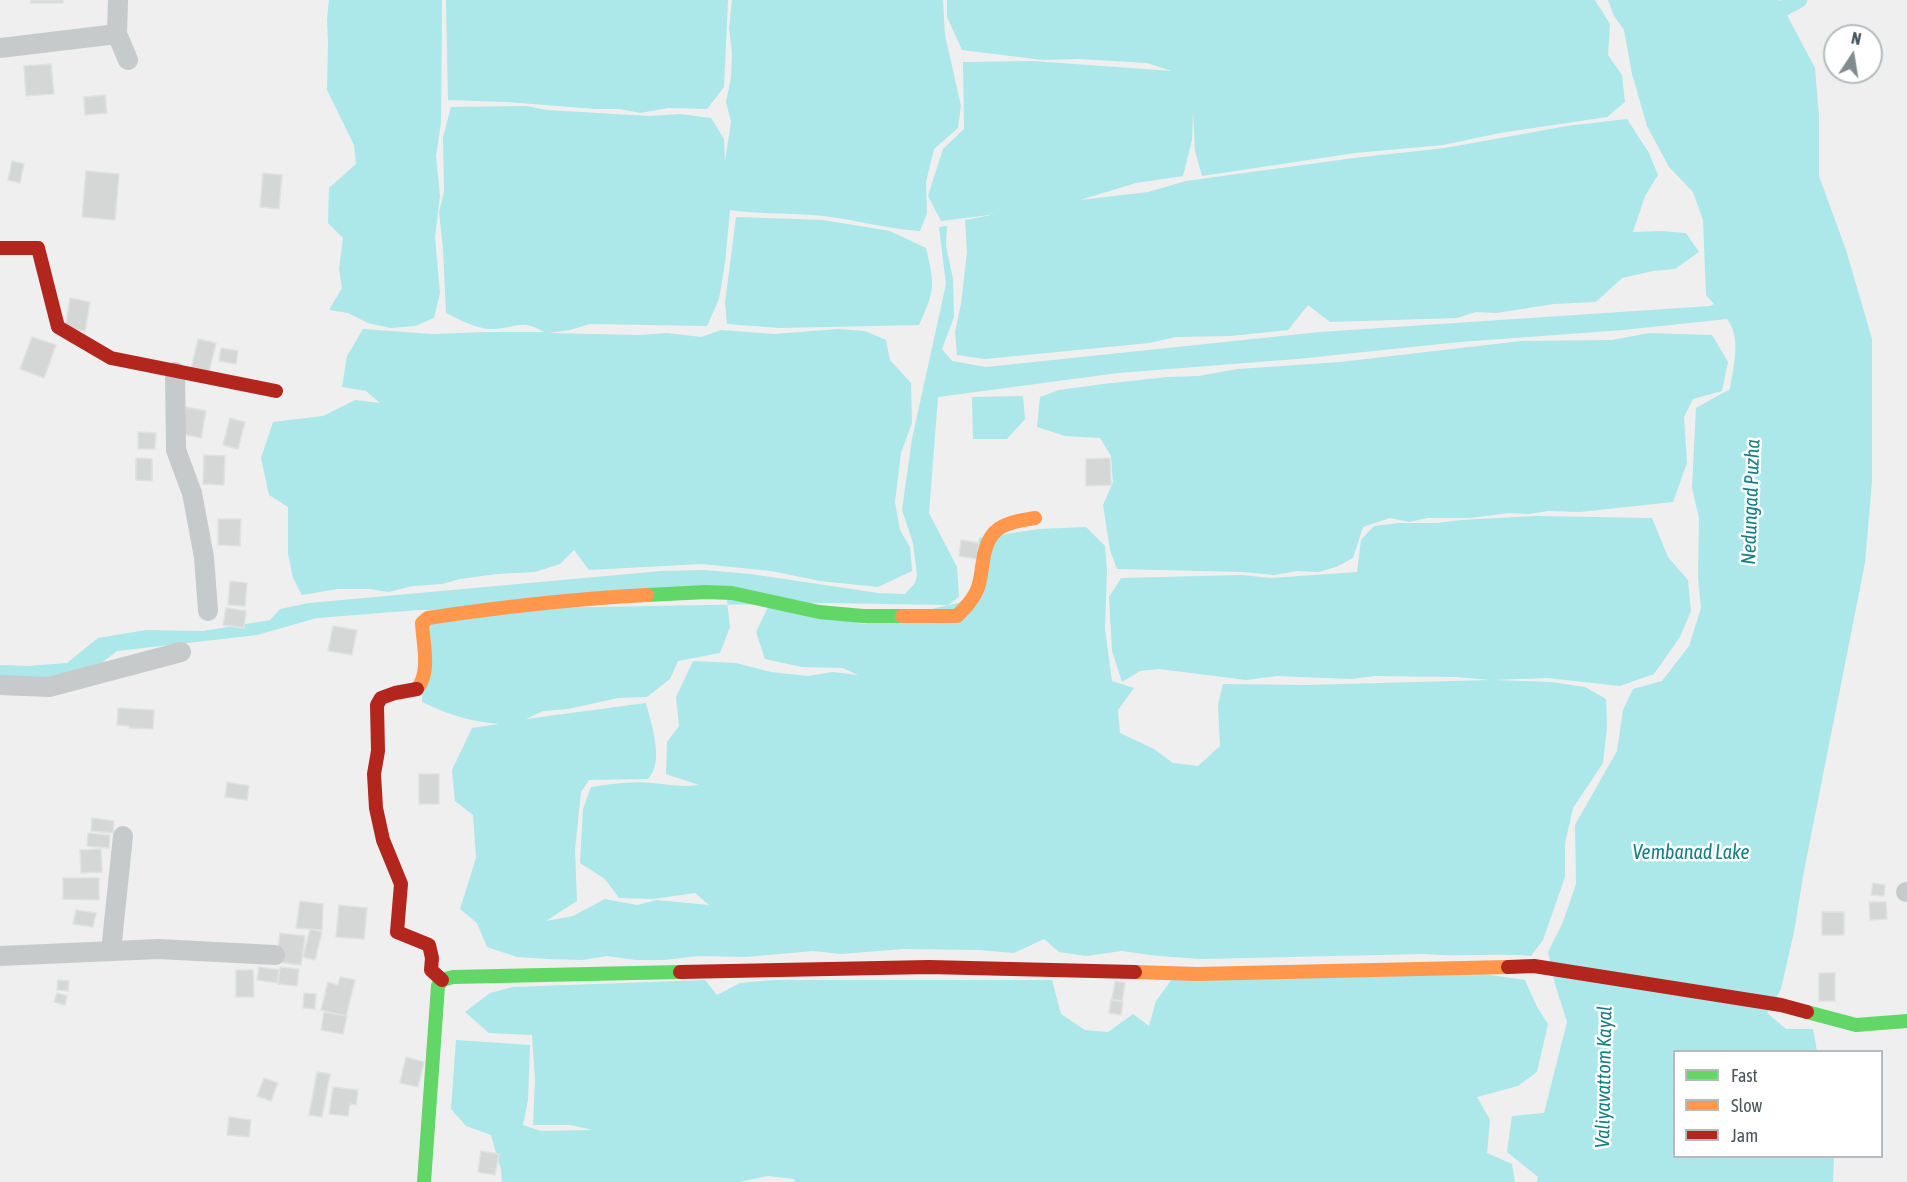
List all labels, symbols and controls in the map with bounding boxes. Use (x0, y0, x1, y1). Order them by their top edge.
north arrow (1823, 24, 1883, 84)
text: N (1850, 29, 1863, 48)
water label: Nedungad Puzha (1737, 439, 1765, 565)
water label: Vembanad Lake (1632, 841, 1750, 865)
water label: Valiyavattom Kayal (1591, 1006, 1617, 1148)
legend (1673, 1050, 1883, 1158)
text: Fast (1731, 1065, 1758, 1086)
text: Slow (1731, 1095, 1762, 1116)
text: Jam (1731, 1125, 1758, 1146)

